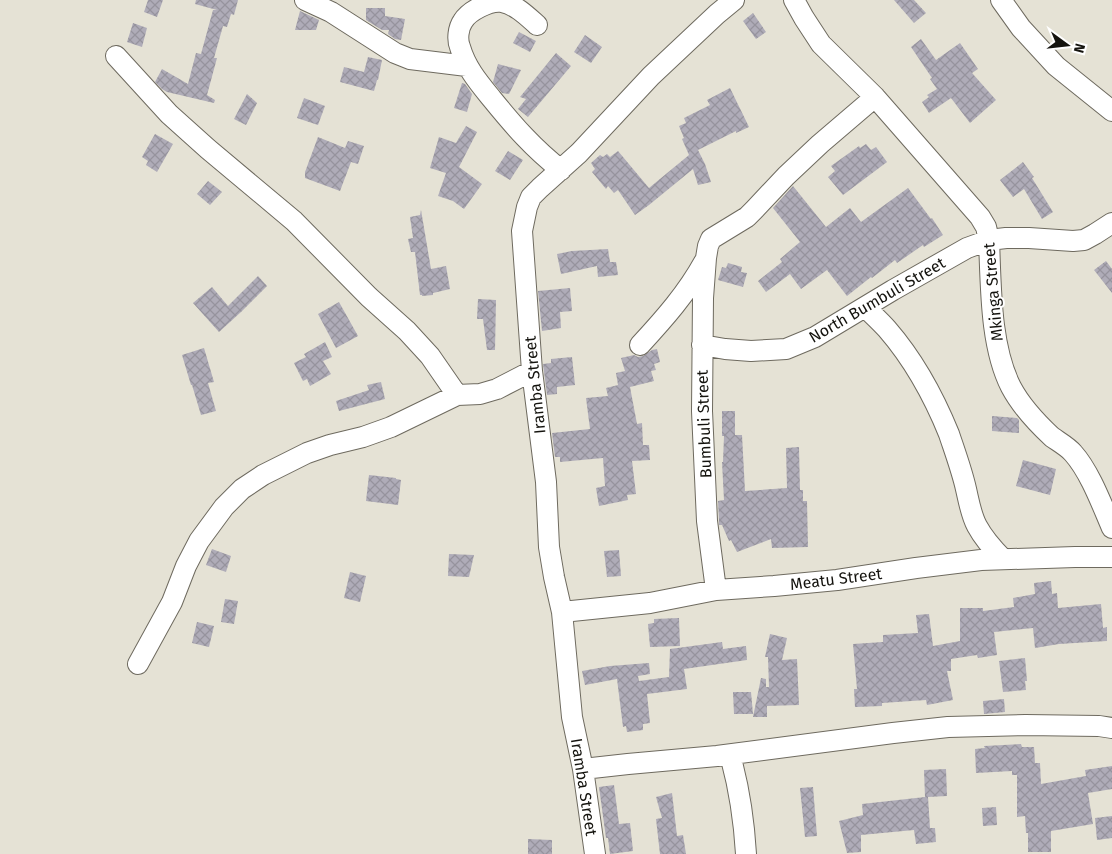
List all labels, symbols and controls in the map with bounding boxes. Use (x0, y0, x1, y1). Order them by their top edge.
north arrow (1042, 20, 1092, 70)
text: N (1070, 42, 1088, 55)
street label: Mkinga Street (979, 242, 1007, 342)
street label: North Bumbuli Street (805, 253, 949, 347)
street label: Iramba Street (520, 335, 550, 435)
street label: Bumbuli Street (693, 369, 715, 479)
street label: Meatu Street (789, 564, 883, 594)
street label: Iramba Street (567, 737, 601, 837)

